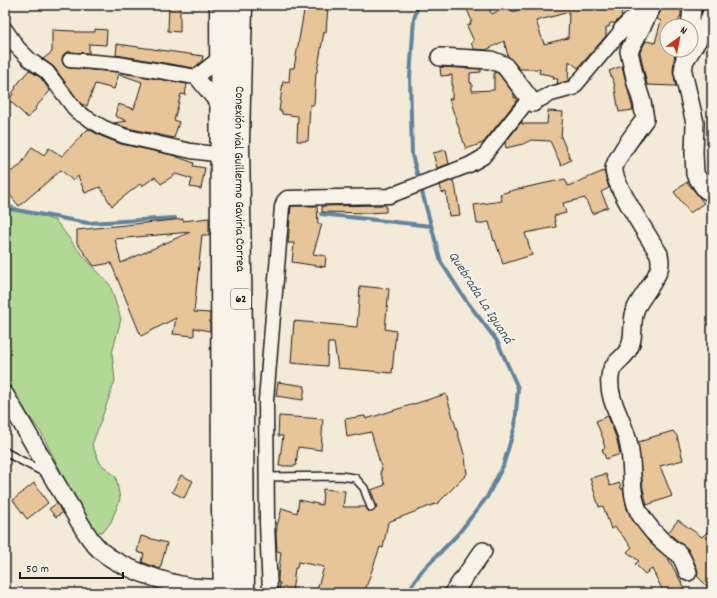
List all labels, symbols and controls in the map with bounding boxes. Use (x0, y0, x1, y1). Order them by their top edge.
north arrow (659, 18, 699, 58)
text: N (677, 23, 690, 40)
street label: Conexión vial Guillermo Gaviria Correa (228, 86, 250, 273)
water label: Quebrada La Iguaná (443, 248, 518, 350)
road number: 62 (231, 289, 251, 309)
scale bar (20, 554, 123, 580)
text: 50 m (26, 561, 49, 578)

